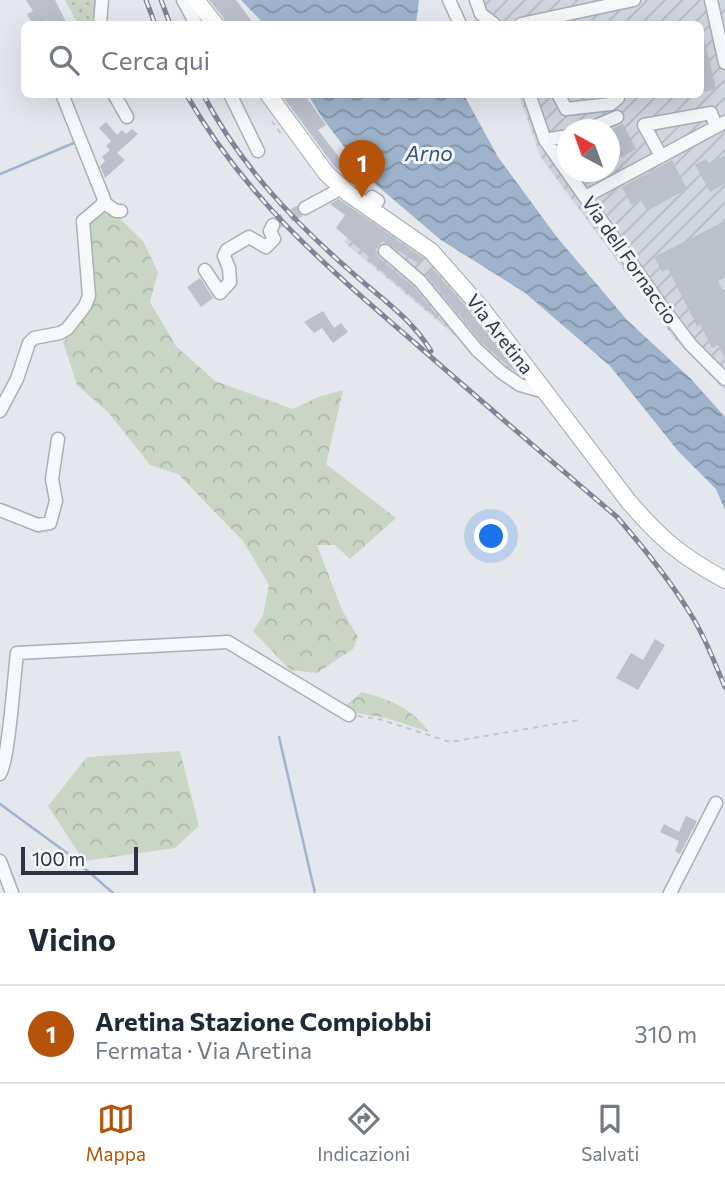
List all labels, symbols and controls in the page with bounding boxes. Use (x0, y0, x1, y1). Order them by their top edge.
search box (21, 21, 704, 98)
icon: search (45, 41, 83, 79)
text: Cerca qui (101, 44, 210, 75)
north arrow (557, 119, 620, 182)
pin: 1 (339, 140, 385, 198)
water label: Arno (404, 140, 453, 165)
street label: Via dell Fornaccio (578, 191, 683, 328)
street label: Via Aretina (462, 289, 539, 378)
your location (474, 519, 508, 553)
scale bar (21, 844, 138, 876)
text: 100 m (32, 847, 85, 870)
text: Vicino (28, 920, 116, 957)
text: Aretina Stazione Compiobbi (95, 1005, 432, 1036)
text: 1 (46, 1020, 56, 1048)
text: 310 m (635, 1020, 697, 1048)
text: Fermata · Via Aretina (95, 1036, 312, 1064)
tab: Mappa (86, 1100, 146, 1165)
tab: Indicazioni (317, 1100, 410, 1165)
tab: Salvati (581, 1100, 639, 1165)

